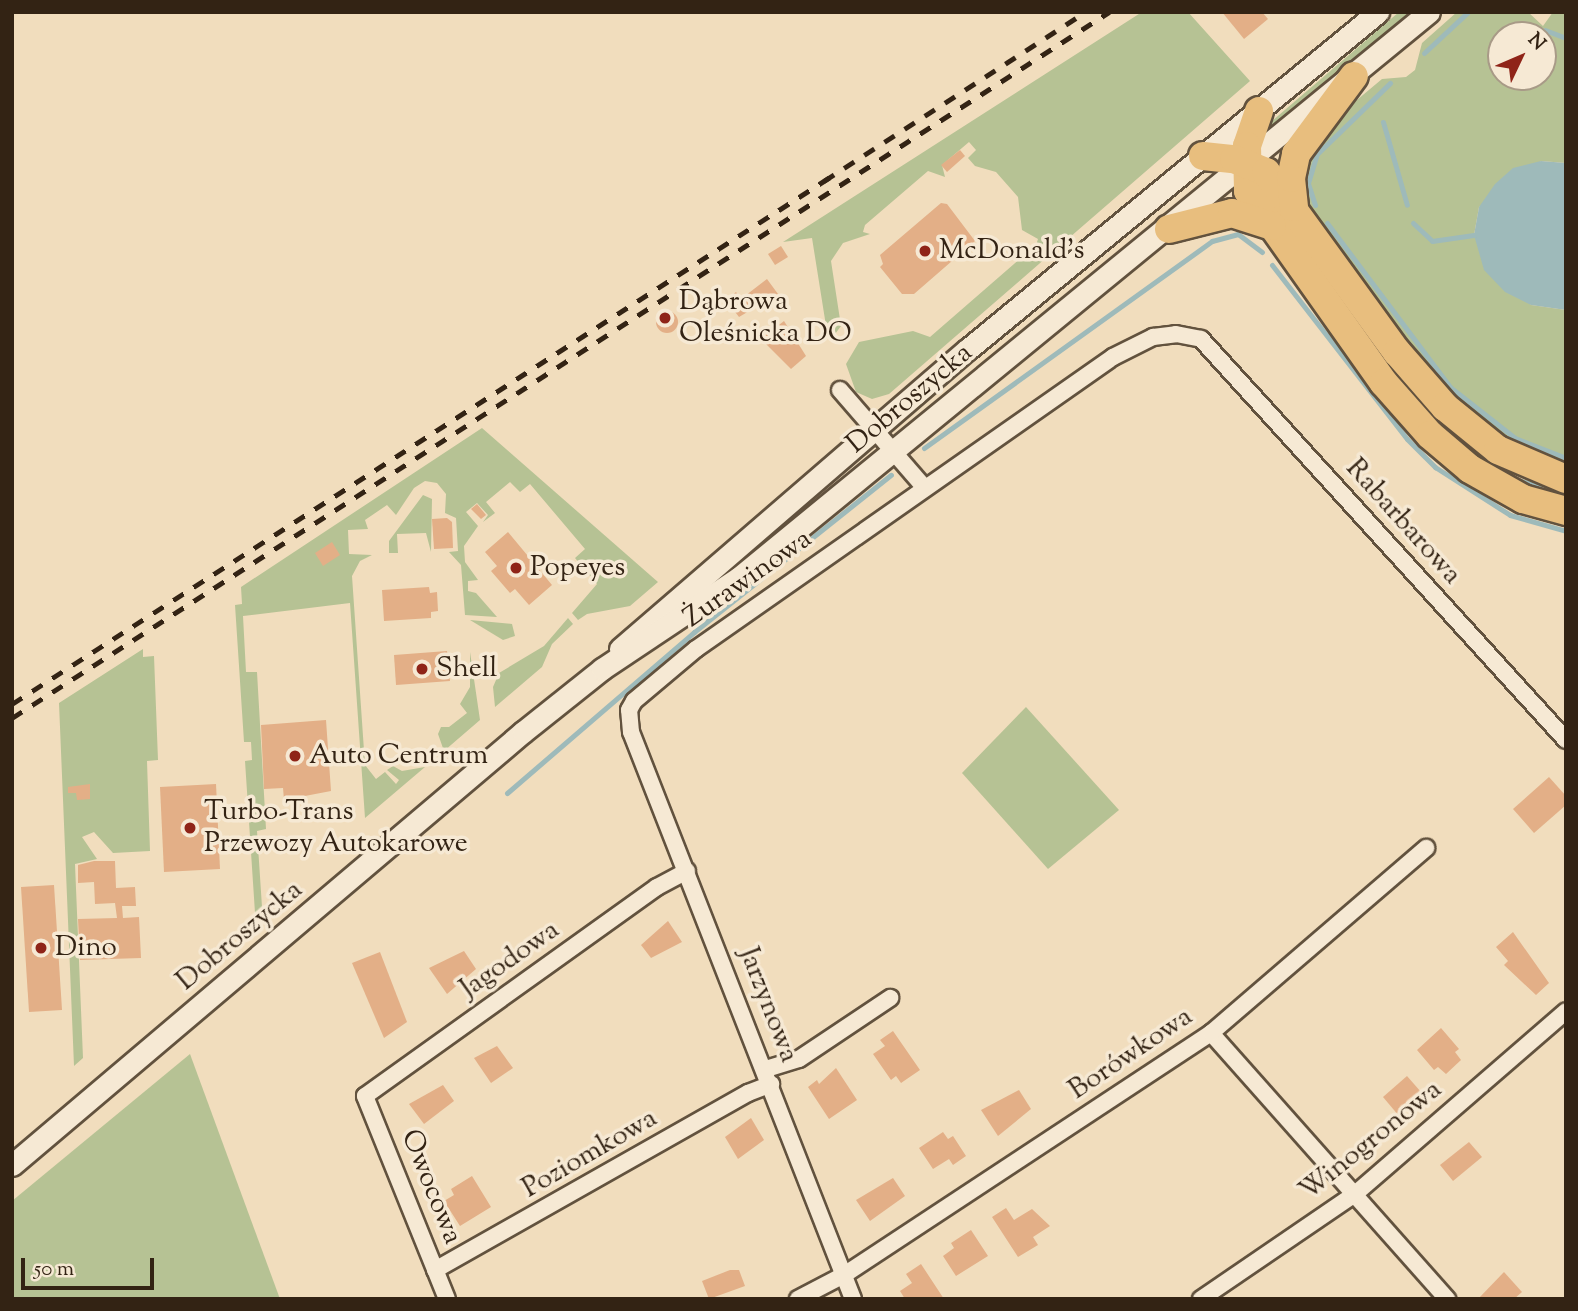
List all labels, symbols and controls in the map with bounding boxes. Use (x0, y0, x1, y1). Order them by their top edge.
north arrow (1487, 21, 1557, 91)
text: N (1521, 28, 1551, 57)
place label: McDonald's (939, 234, 1085, 268)
marker: McDonald's (917, 243, 933, 259)
place label: Dąbrowa Oleśnicka DO (679, 285, 852, 351)
marker: Dąbrowa Oleśnicka DO (657, 310, 673, 326)
street label: Dobroszycka (840, 337, 980, 461)
street label: Rabarbarowa (1338, 452, 1468, 592)
street label: Żurawinowa (678, 523, 818, 635)
place label: Popeyes (530, 551, 625, 585)
marker: Popeyes (508, 560, 524, 576)
place label: Shell (436, 652, 497, 686)
marker: Shell (414, 661, 430, 677)
place label: Auto Centrum (309, 739, 488, 773)
marker: Auto Centrum (287, 748, 303, 764)
place label: Turbo-Trans Przewozy Autokarowe (204, 795, 468, 861)
marker: Turbo-Trans Przewozy Autokarowe (182, 820, 198, 836)
street label: Dobroszycka (170, 874, 310, 998)
street label: Jagodowa (454, 914, 566, 1006)
place label: Dino (55, 931, 117, 965)
marker: Dino (33, 940, 49, 956)
street label: Jarzynowa (731, 943, 805, 1067)
street label: Borówkowa (1063, 1000, 1199, 1108)
street label: Winogronowa (1293, 1073, 1449, 1209)
street label: Poziomkowa (517, 1102, 663, 1206)
street label: Owocowa (393, 1125, 469, 1249)
scale bar (24, 1244, 158, 1288)
text: 50 m (34, 1255, 74, 1285)

